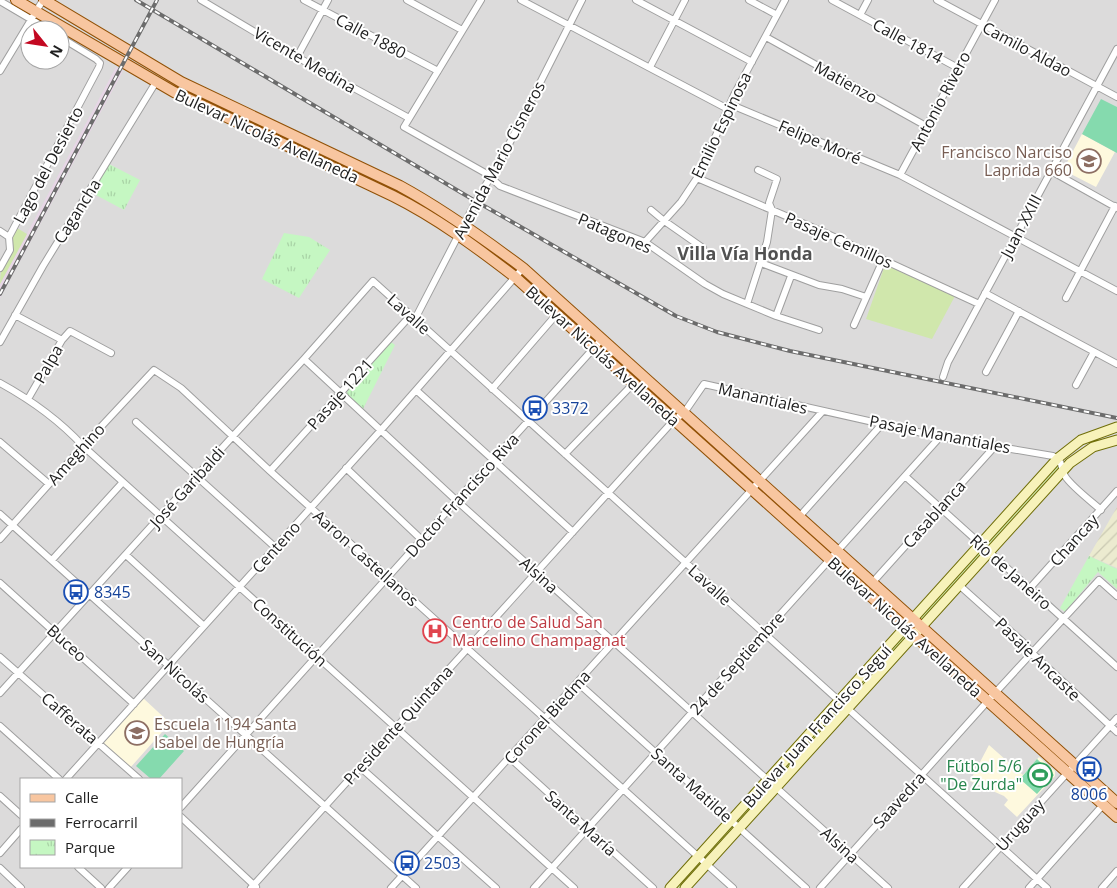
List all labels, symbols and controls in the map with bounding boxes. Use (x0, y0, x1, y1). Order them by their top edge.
street label: Calle 1880 (332, 8, 410, 64)
street label: Calle 1814 (869, 13, 947, 69)
street label: Camilo Aldao (979, 16, 1075, 82)
north arrow (20, 20, 70, 70)
street label: Vicente Medina (250, 22, 360, 98)
text: N (46, 42, 68, 61)
street label: Antonio Rivero (904, 47, 976, 155)
street label: Matienzo (811, 56, 881, 108)
street label: Emilio Espinosa (686, 68, 756, 182)
street label: Avenida Mario Cisneros (448, 77, 550, 243)
street label: Bulevar Nicolás Avellaneda (172, 84, 362, 188)
street label: Lago del Desierto (8, 103, 88, 227)
street label: Felipe Moré (775, 115, 865, 169)
place label: Francisco Narciso Laprida 660 (941, 141, 1072, 181)
school or university icon: Francisco Narciso Laprida 660 (1076, 148, 1102, 174)
street label: Cagancha (48, 174, 106, 248)
street label: Juan XXIII (994, 190, 1047, 263)
street label: Pasaje Cemillos (782, 206, 896, 274)
street label: Patagones (575, 208, 655, 258)
district label: Villa Vía Honda (677, 241, 813, 265)
street label: Bulevar Nicolás Avellaneda (521, 281, 685, 431)
street label: Lavalle (383, 289, 435, 339)
street label: Palpa (28, 341, 68, 387)
street label: Pasaje 1221 (302, 354, 378, 434)
street label: Manantiales (716, 377, 810, 419)
bus stop icon: 3372 (522, 395, 548, 421)
place label: 3372 (552, 397, 589, 419)
street label: Pasaje Manantiales (868, 410, 1012, 458)
street label: Ameghino (42, 418, 110, 490)
street label: Doctor Francisco Riva (400, 428, 524, 562)
street label: José Garibaldi (143, 442, 229, 534)
street label: Casablanca (898, 475, 970, 553)
street label: Aaron Castellanos (309, 505, 423, 611)
street label: Chancay (1045, 508, 1104, 571)
street label: Centeno (247, 516, 305, 578)
street label: Río de Janeiro (965, 529, 1057, 615)
street label: Alsina (515, 552, 563, 598)
street label: Bulevar Nicolás Avellaneda (823, 552, 987, 702)
street label: Lavalle (684, 560, 736, 610)
bus stop icon: 8345 (63, 579, 89, 605)
place label: 8345 (94, 581, 131, 603)
street label: Constitución (248, 593, 332, 671)
street label: 24 de Septiembre (685, 607, 789, 719)
place label: Centro de Salud San Marcelino Champagnat (452, 611, 626, 651)
street label: Pasaje Ancaste (990, 613, 1086, 705)
hospital icon: Centro de Salud San Marcelino Champagnat (422, 618, 448, 644)
street label: Buceo (42, 619, 92, 667)
street label: San Nicolás (136, 634, 214, 708)
street label: Bulevar Juan Francisco Seguí (738, 639, 897, 812)
street label: Presidente Quintana (338, 661, 458, 789)
street label: Coronel Biedma (499, 665, 595, 769)
street label: Cafferata (37, 687, 103, 749)
place label: Escuela 1194 Santa Isabel de Hungría (154, 713, 297, 753)
school or university icon: Escuela 1194 Santa Isabel de Hungría (124, 720, 150, 746)
street label: Santa Matilde (647, 743, 737, 827)
place label: Fútbol 5/6 "De Zurda" (940, 755, 1022, 795)
bus stop icon: 8006 (1076, 756, 1102, 782)
sports icon: Fútbol 5/6 "De Zurda" (1027, 762, 1053, 788)
street label: Saavedra (868, 767, 930, 833)
legend (20, 778, 182, 868)
place label: 8006 (1071, 783, 1107, 805)
street label: Santa María (541, 785, 621, 861)
text: Calle (65, 787, 99, 807)
street label: Uruguay (991, 793, 1050, 856)
text: Ferrocarril (65, 812, 138, 832)
street label: Alsina (816, 822, 864, 868)
text: Parque (65, 837, 115, 857)
bus stop icon: 2503 (394, 850, 420, 876)
place label: 2503 (424, 852, 461, 874)

